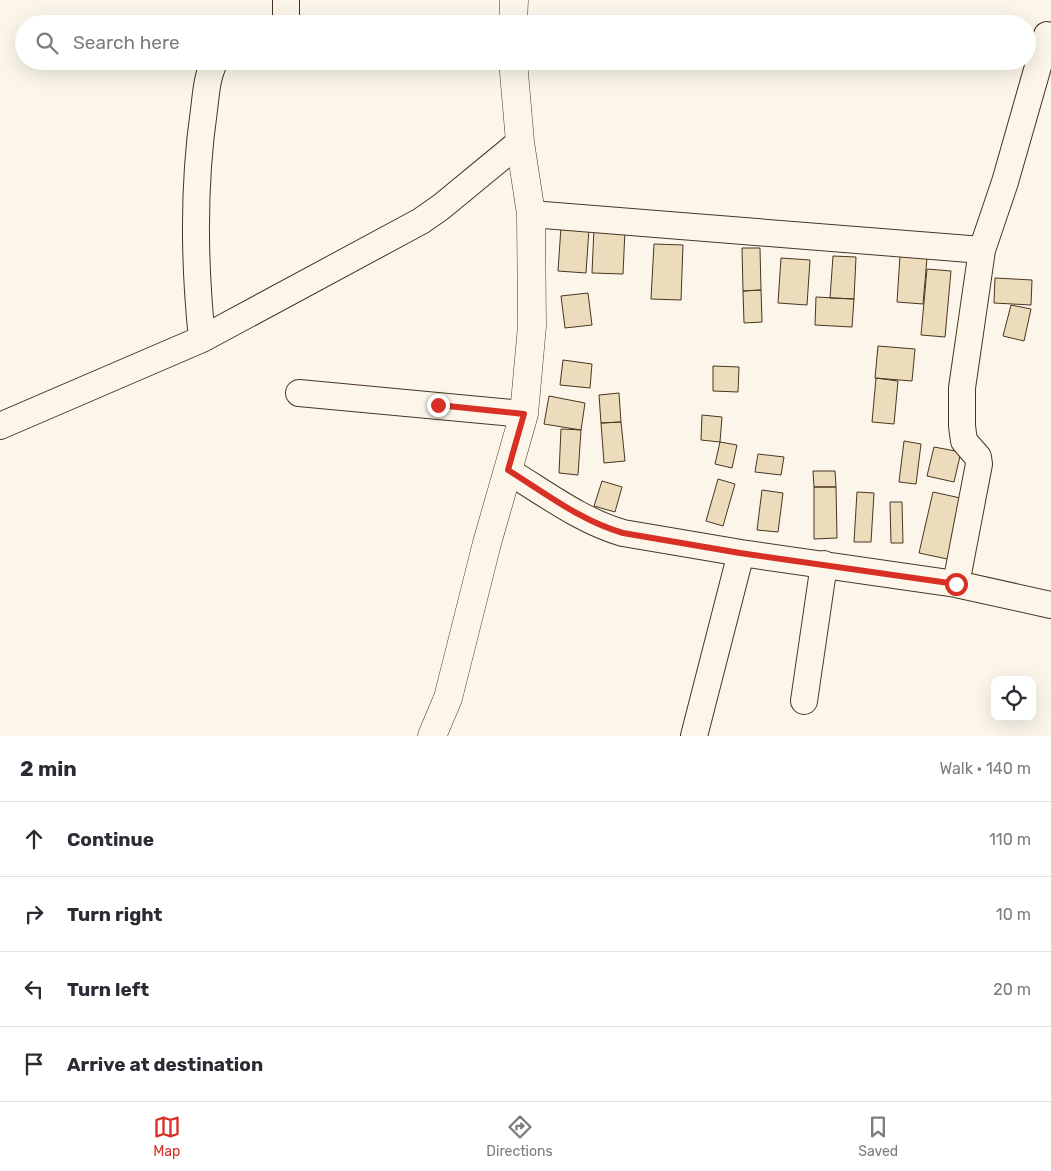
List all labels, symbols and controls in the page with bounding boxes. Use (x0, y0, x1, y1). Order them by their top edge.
search box (15, 15, 1036, 70)
icon: search (33, 29, 61, 57)
text: Search here (73, 31, 180, 54)
route end (427, 394, 450, 417)
route start (945, 573, 968, 596)
map controls (991, 676, 1036, 721)
button: locate (991, 676, 1036, 721)
text: 2 min (20, 756, 77, 781)
text: Walk · 140 m (940, 759, 1031, 778)
icon: ahead (20, 825, 48, 853)
text: Continue (67, 828, 154, 851)
text: 110 m (989, 830, 1031, 849)
icon: right (20, 900, 48, 928)
text: Turn right (67, 903, 162, 926)
text: 10 m (996, 905, 1031, 924)
icon: left (20, 975, 48, 1003)
text: Turn left (67, 978, 149, 1001)
text: 20 m (993, 980, 1031, 999)
icon: arrive (20, 1050, 48, 1078)
text: Arrive at destination (67, 1053, 263, 1076)
tab: Map (153, 1113, 181, 1160)
tab: Directions (486, 1113, 553, 1160)
tab: Saved (858, 1113, 898, 1160)

